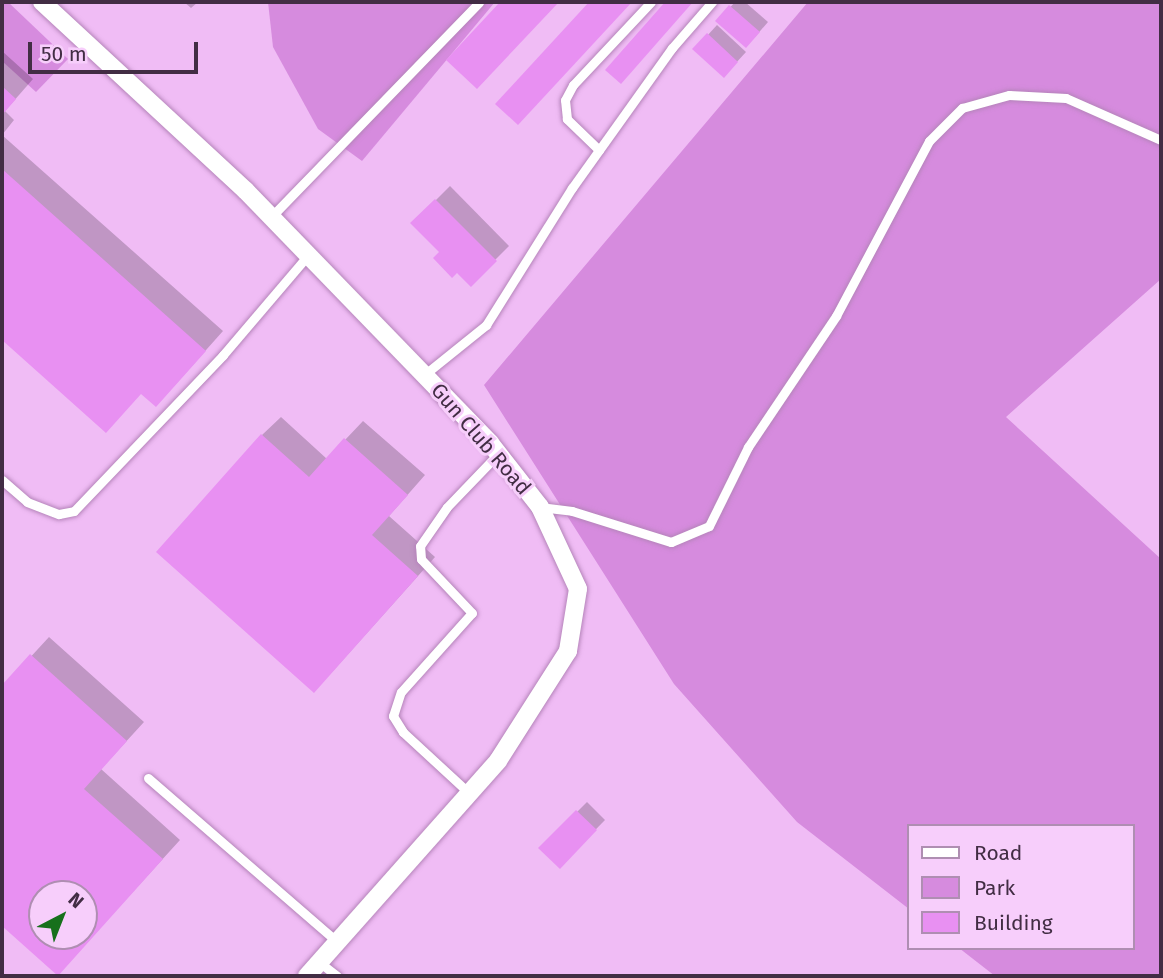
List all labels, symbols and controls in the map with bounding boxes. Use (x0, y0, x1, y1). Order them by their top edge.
scale bar (32, 28, 201, 72)
text: 50 m (41, 41, 87, 67)
street label: Gun Club Road (426, 378, 536, 500)
legend (908, 824, 1135, 950)
text: Road (974, 840, 1022, 866)
text: Park (974, 875, 1015, 901)
north arrow (28, 880, 98, 950)
text: N (64, 888, 88, 913)
text: Building (974, 910, 1053, 936)

